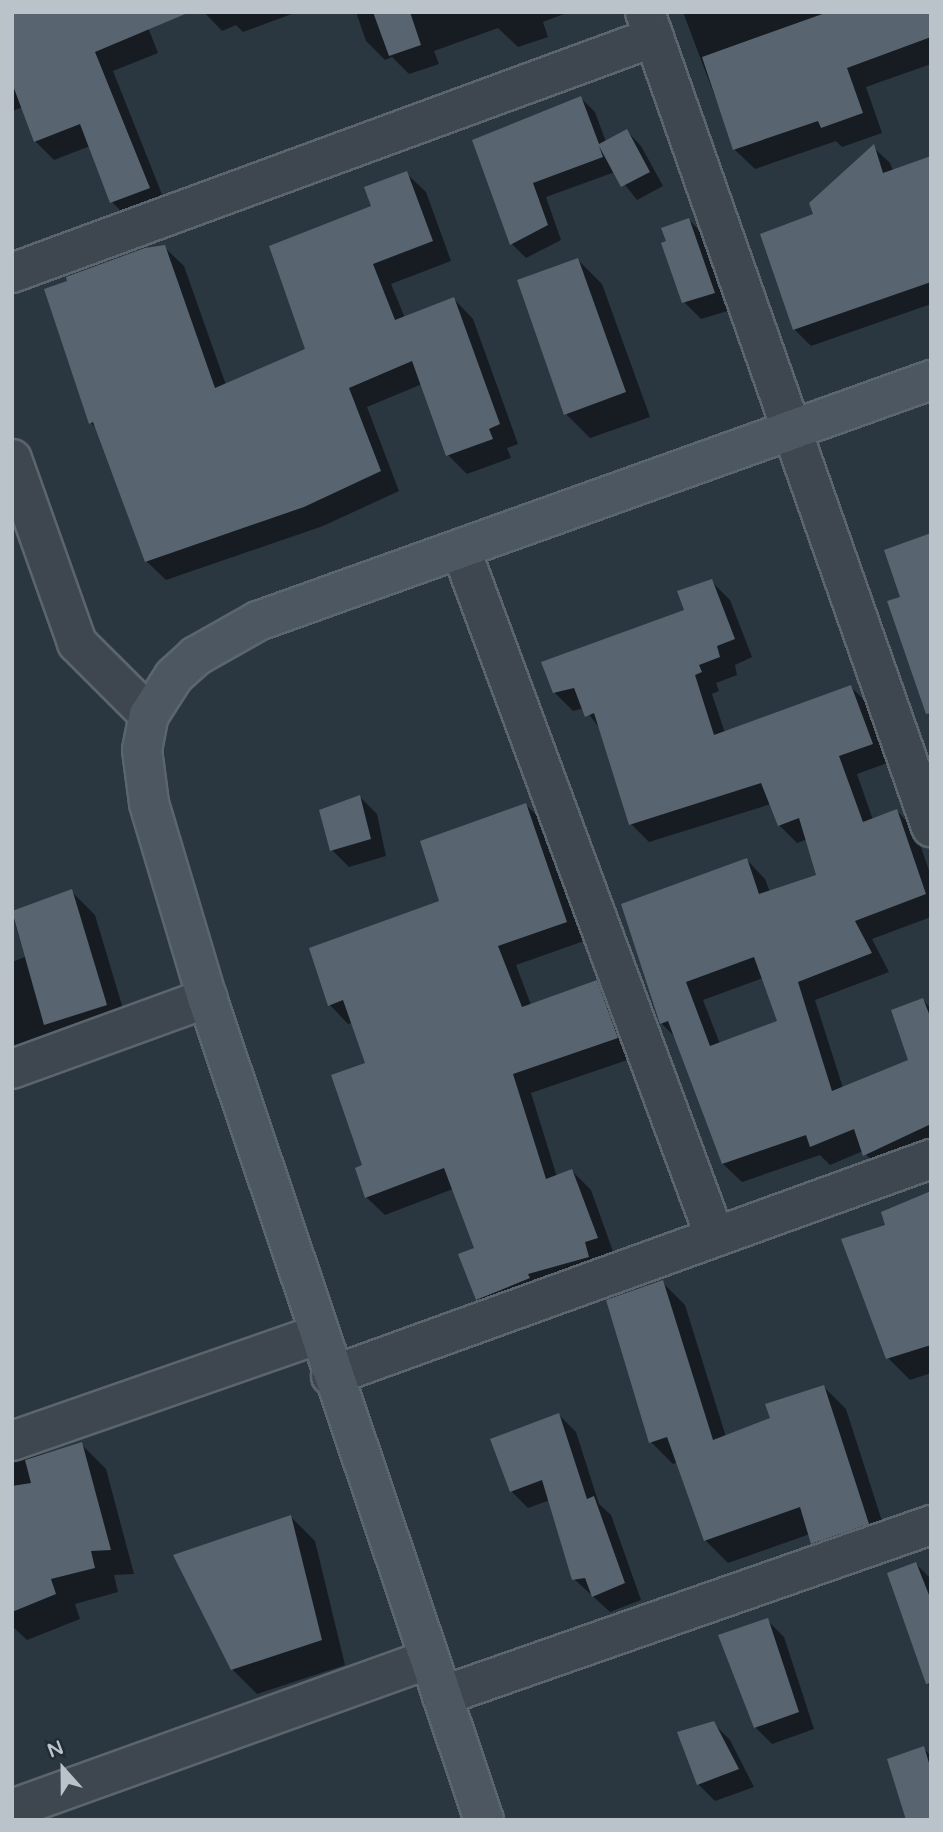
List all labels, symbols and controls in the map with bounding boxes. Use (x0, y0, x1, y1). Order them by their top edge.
north arrow (28, 1734, 98, 1804)
text: N (44, 1736, 67, 1762)

